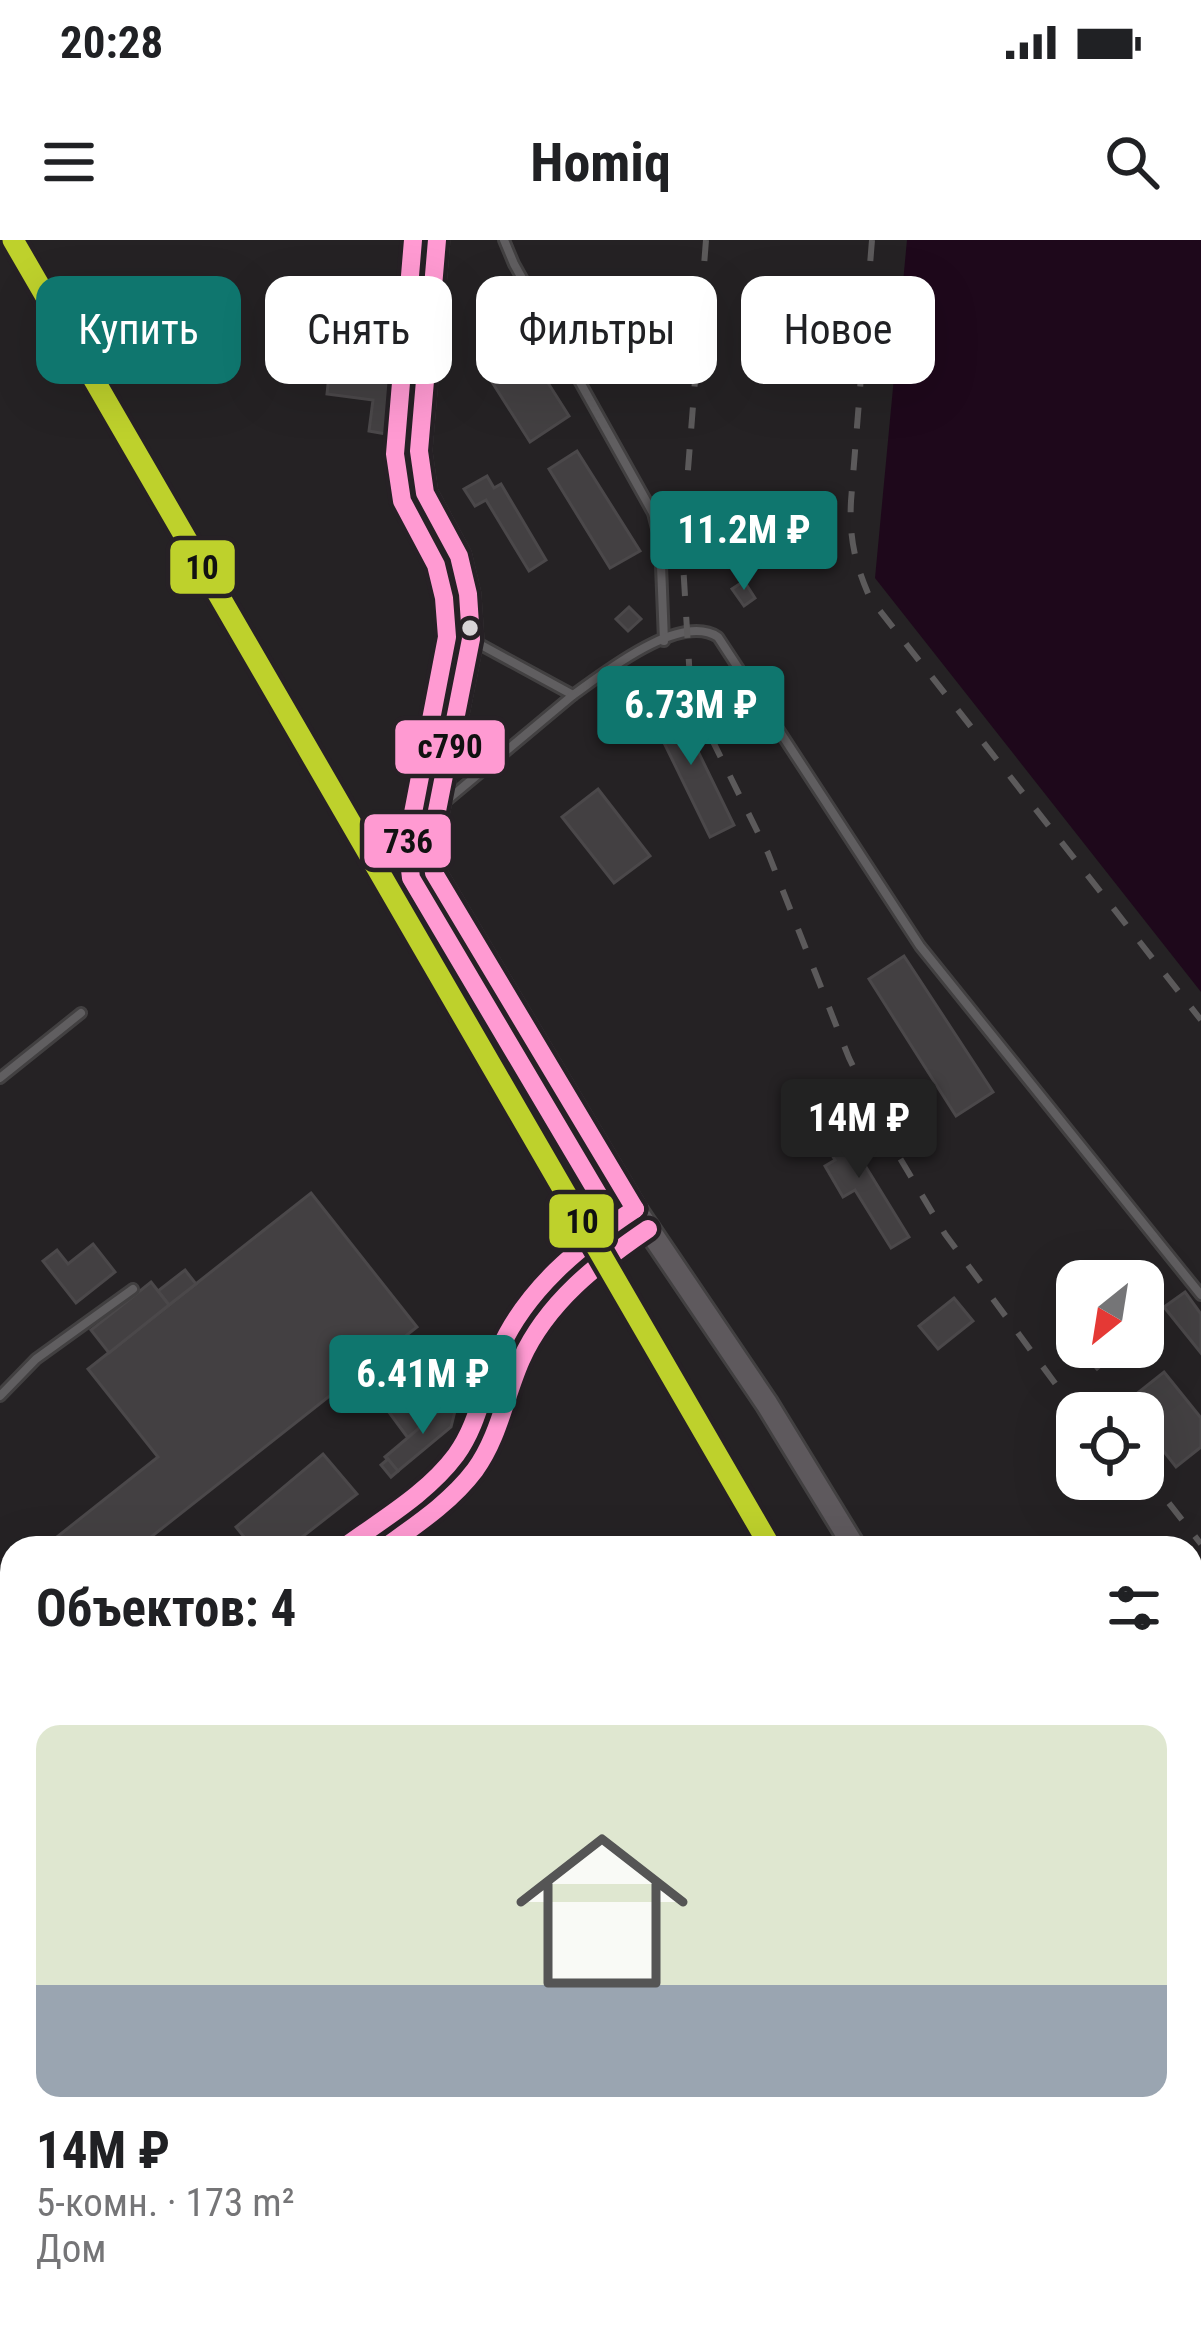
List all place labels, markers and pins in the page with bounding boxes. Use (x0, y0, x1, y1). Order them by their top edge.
pin: 11.2M ₽ (633, 491, 855, 593)
unlabelled marker (459, 617, 481, 639)
pin: 6.73M ₽ (580, 666, 802, 768)
pin: 14M ₽ (775, 1079, 943, 1181)
pin: 6.41M ₽ (312, 1335, 534, 1437)

